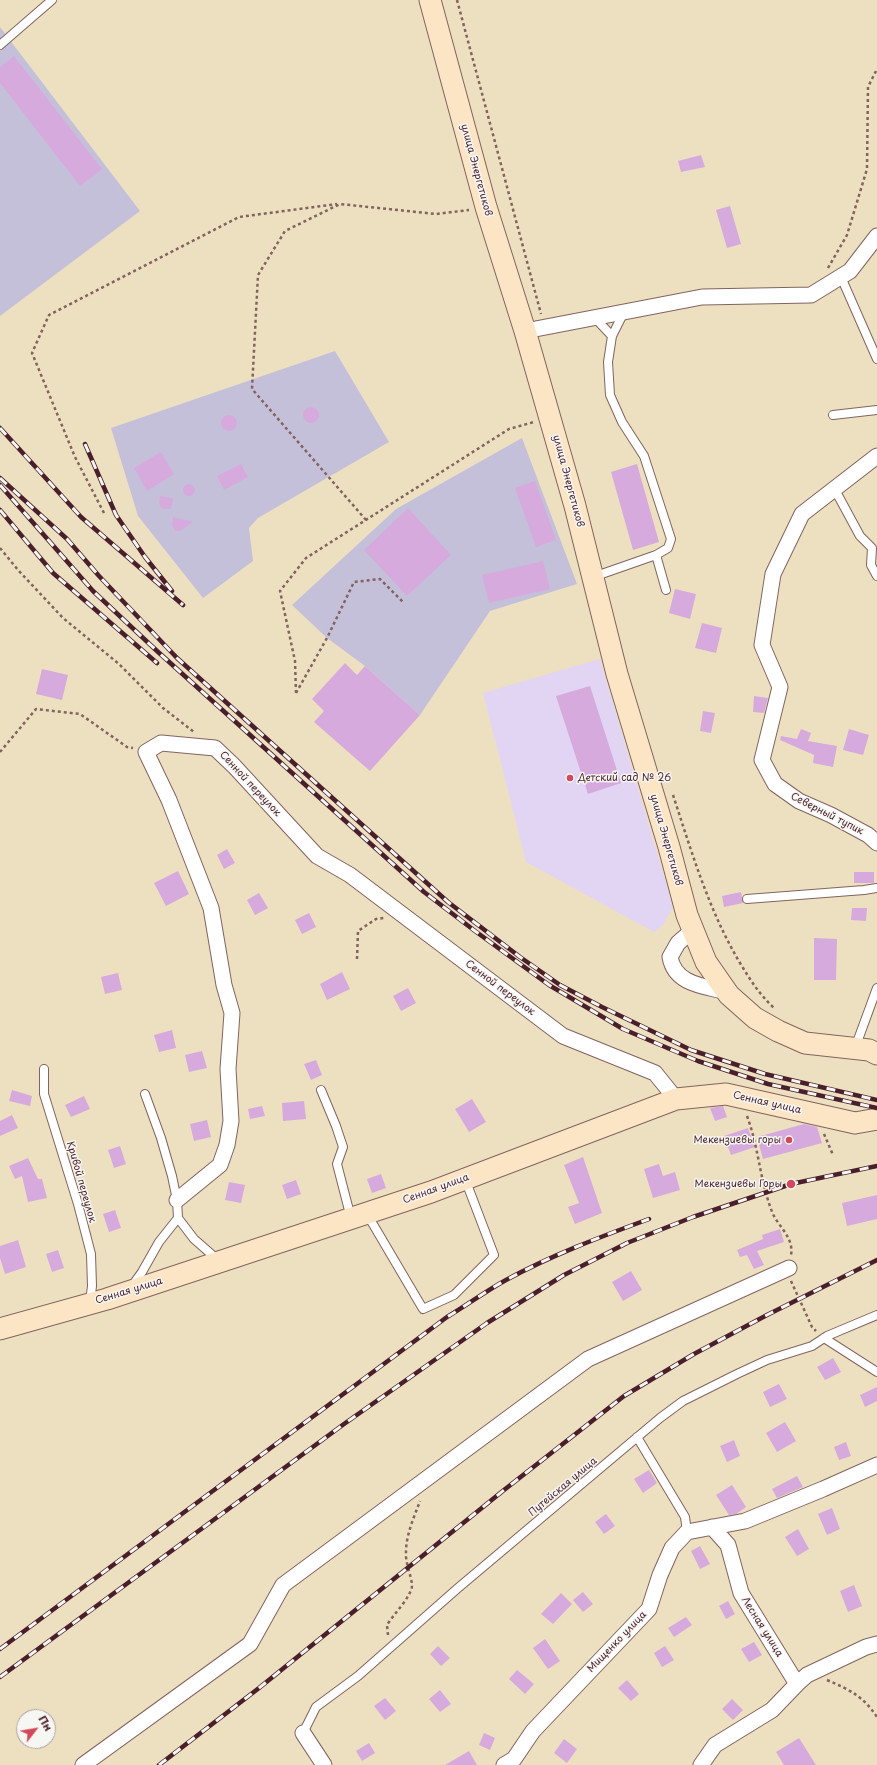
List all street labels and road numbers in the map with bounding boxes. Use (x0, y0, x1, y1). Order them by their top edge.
street label: улица Энергетиков (458, 123, 494, 217)
street label: улица Энергетиков (550, 434, 586, 528)
street label: Сенной переулок (217, 749, 283, 819)
street label: Северный тупик (788, 790, 866, 838)
street label: улица Энергетиков (647, 793, 685, 887)
street label: Сенной переулок (463, 958, 537, 1018)
street label: Сенная улица (732, 1089, 802, 1117)
street label: Кривой переулок (64, 1140, 98, 1224)
street label: Сенная улица (401, 1171, 471, 1207)
street label: Сенная улица (94, 1275, 164, 1307)
street label: Путейская улица (526, 1455, 600, 1519)
street label: Лесная улица (739, 1595, 785, 1659)
street label: Мищенко улица (585, 1609, 649, 1675)

